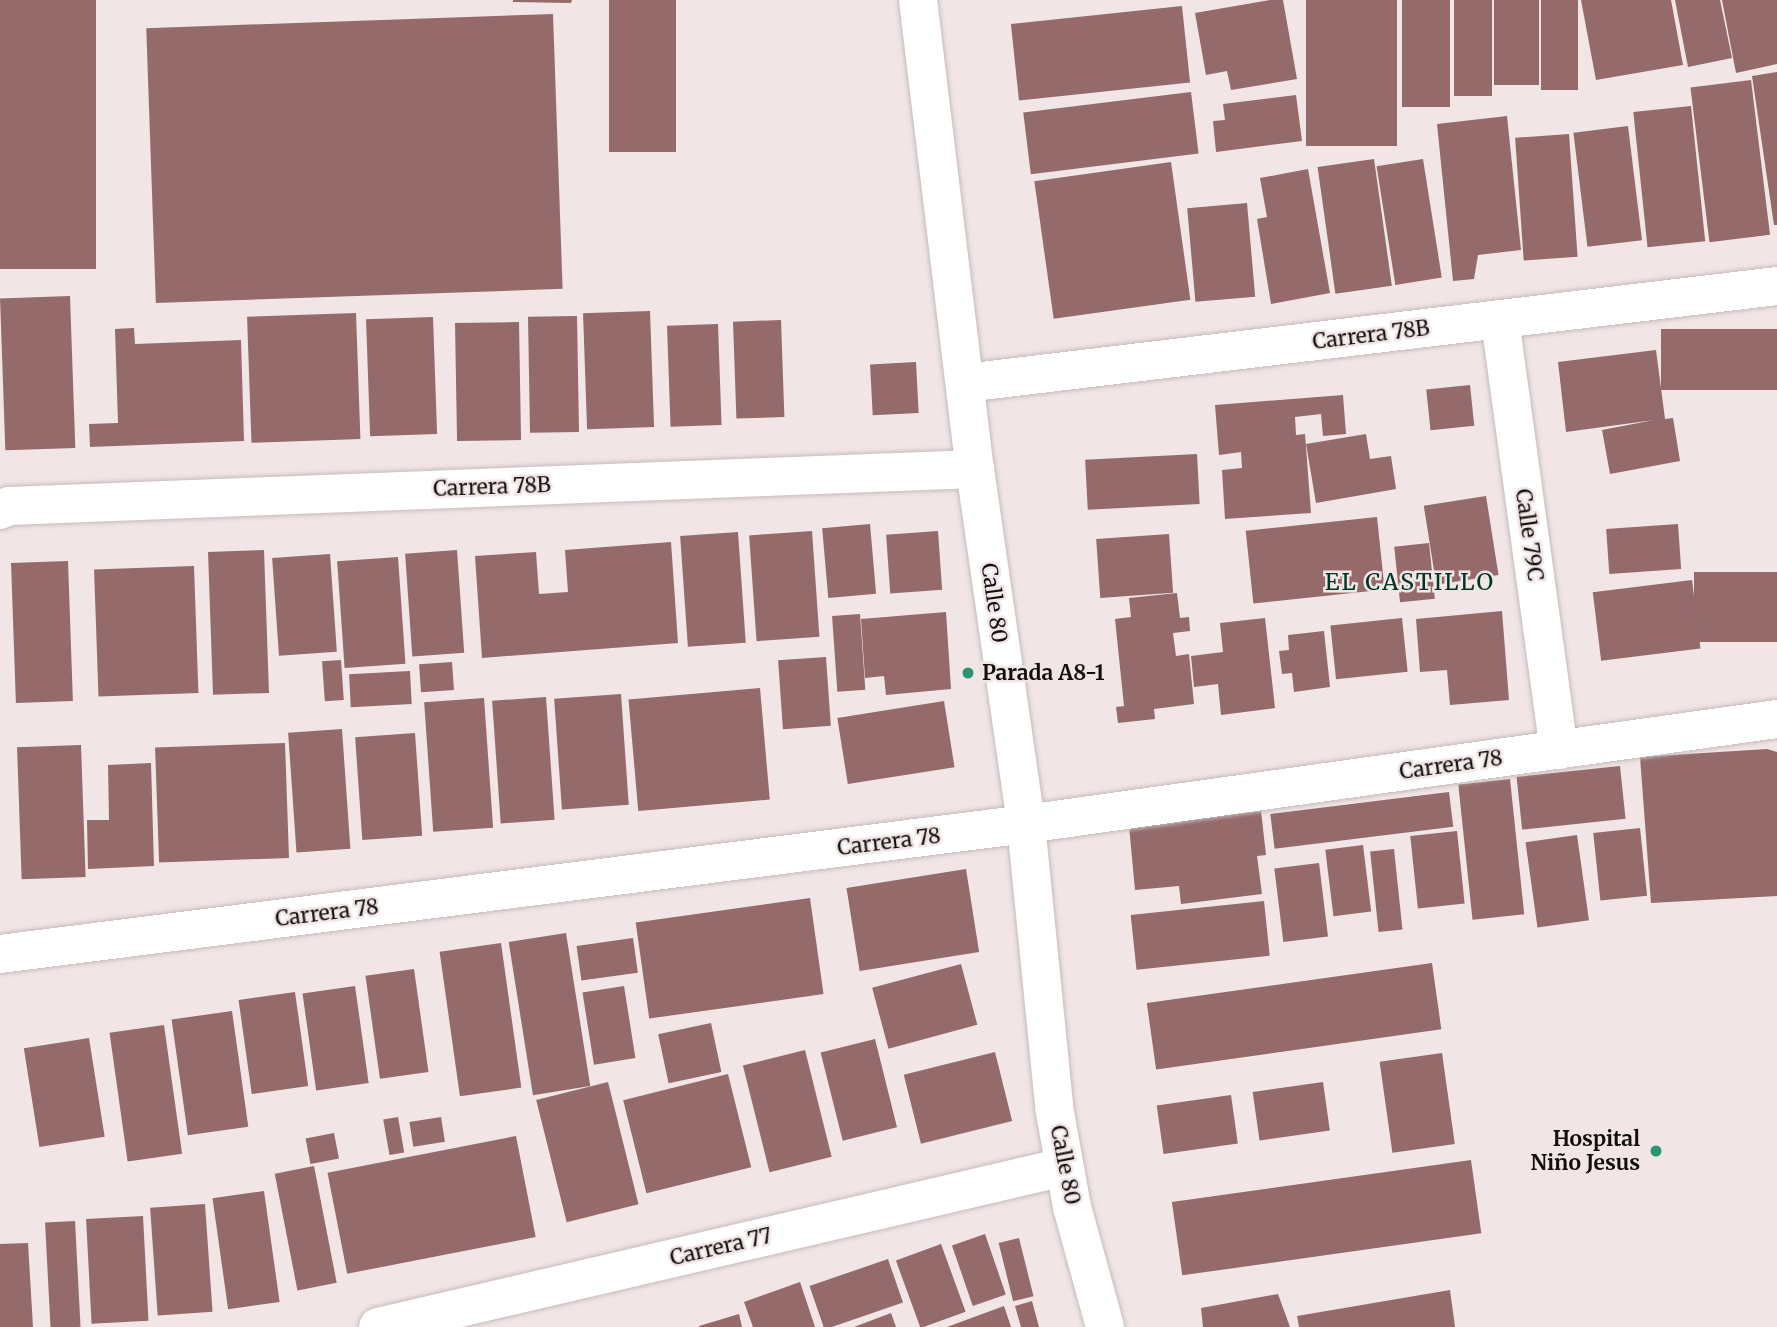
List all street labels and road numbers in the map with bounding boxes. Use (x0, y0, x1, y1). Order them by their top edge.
street label: Carrera 78B (1311, 315, 1431, 355)
street label: Carrera 78B (433, 472, 551, 502)
street label: Calle 79C (1510, 487, 1548, 583)
street label: Calle 80 (976, 562, 1012, 644)
street label: Carrera 78 (1398, 745, 1504, 785)
street label: Carrera 78 (836, 823, 942, 861)
street label: Carrera 78 (274, 894, 380, 932)
street label: Calle 80 (1045, 1123, 1085, 1207)
street label: Carrera 77 (668, 1223, 774, 1271)

